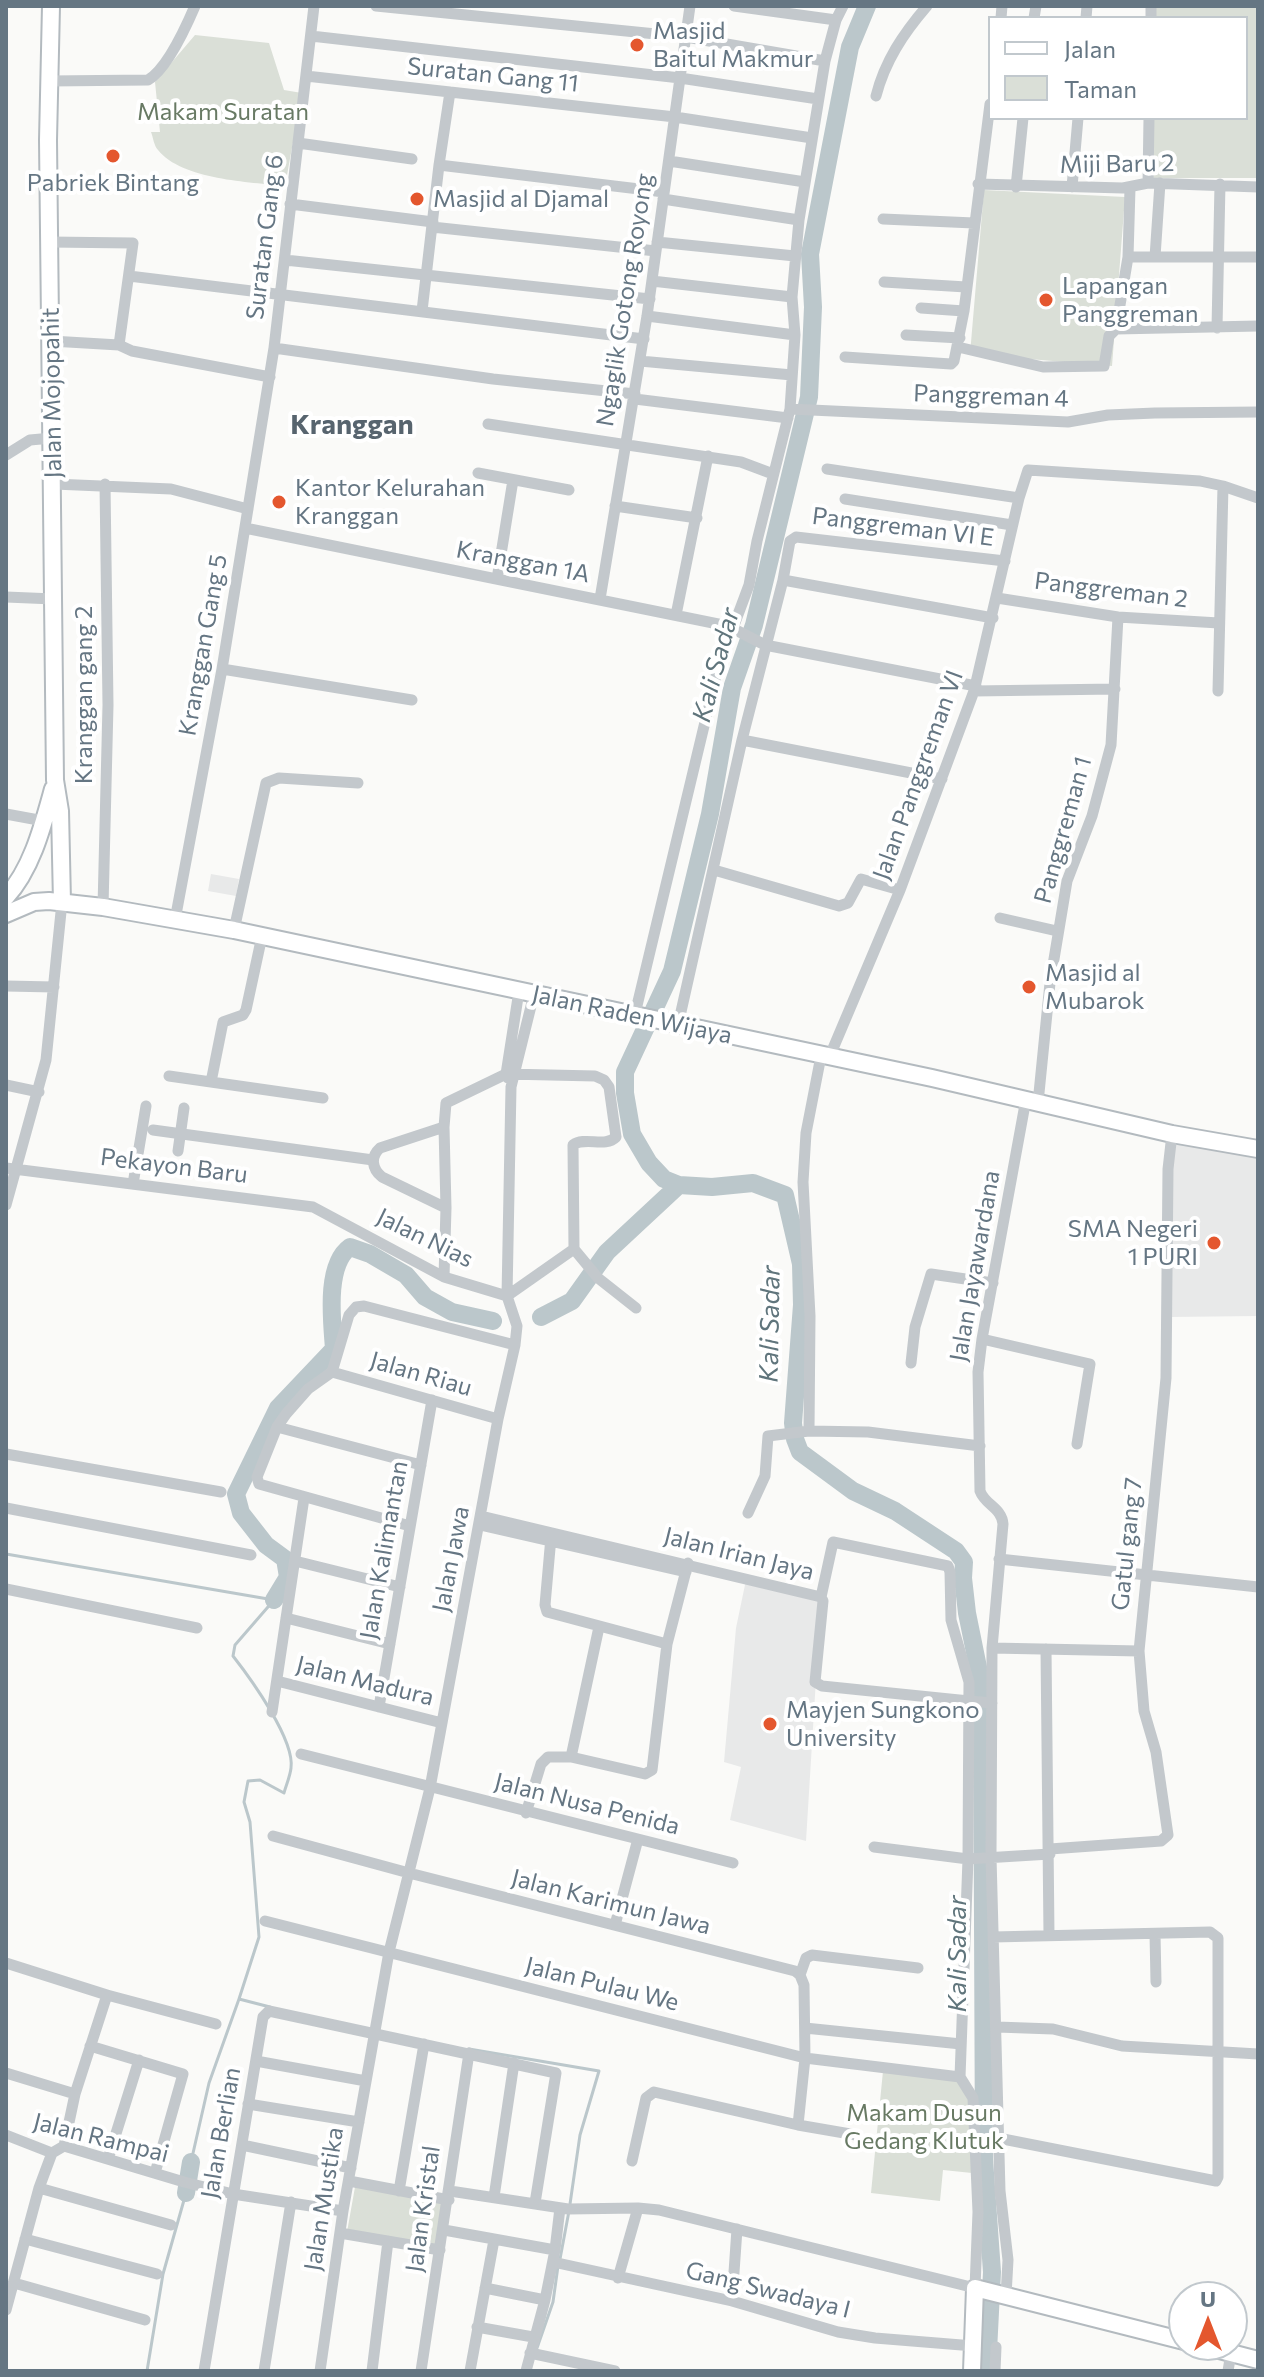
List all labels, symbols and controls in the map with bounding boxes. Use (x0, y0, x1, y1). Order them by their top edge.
legend (988, 16, 1248, 120)
place label: Masjid Baitul Makmur (653, 17, 813, 73)
text: Jalan (1064, 34, 1116, 63)
marker: Masjid Baitul Makmur (628, 36, 646, 54)
street label: Suratan Gang 11 (406, 52, 580, 98)
text: Taman (1064, 74, 1137, 103)
park label: Makam Suratan (137, 98, 309, 126)
marker: Pabriek Bintang (104, 147, 122, 165)
street label: Miji Baru 2 (1059, 149, 1175, 179)
street label: Suratan Gang 6 (241, 153, 289, 321)
place label: Pabriek Bintang (27, 169, 199, 197)
street label: Ngaglik Gotong Royong (591, 171, 659, 429)
place label: Masjid al Djamal (433, 185, 609, 213)
marker: Masjid al Djamal (408, 190, 426, 208)
place label: Lapangan Panggreman (1062, 272, 1198, 328)
marker: Lapangan Panggreman (1037, 291, 1055, 309)
street label: Jalan Mojopahit (36, 307, 68, 479)
street label: Panggreman 4 (913, 379, 1069, 413)
district label: Kranggan (290, 408, 414, 442)
place label: Kantor Kelurahan Kranggan (295, 474, 485, 530)
marker: Kantor Kelurahan Kranggan (270, 493, 288, 511)
street label: Panggreman VI E (810, 502, 996, 552)
street label: Kranggan 1A (454, 535, 592, 589)
street label: Kranggan Gang 5 (173, 552, 233, 738)
street label: Panggreman 2 (1033, 566, 1189, 614)
water label: Kali Sadar (686, 604, 746, 726)
street label: Kranggan gang 2 (70, 606, 98, 784)
street label: Jalan Panggreman VI (867, 666, 969, 884)
street label: Panggreman 1 (1028, 753, 1098, 907)
place label: Masjid al Mubarok (1045, 959, 1145, 1015)
marker: Masjid al Mubarok (1020, 978, 1038, 996)
street label: Jalan Raden Wijaya (529, 980, 735, 1050)
street label: Pekayon Baru (99, 1143, 249, 1189)
street label: Jalan Jayawardana (944, 1168, 1006, 1364)
street label: Jalan Nias (372, 1202, 478, 1274)
place label: SMA Negeri 1 PURI (1068, 1215, 1198, 1271)
marker: SMA Negeri 1 PURI (1205, 1234, 1223, 1252)
water label: Kali Sadar (753, 1265, 787, 1383)
street label: Jalan Riau (367, 1346, 475, 1402)
street label: Jalan Kalimantan (354, 1458, 414, 1642)
street label: Gatul gang 7 (1106, 1476, 1148, 1612)
street label: Jalan Jawa (427, 1504, 475, 1614)
street label: Jalan Irian Jaya (661, 1521, 817, 1587)
street label: Jalan Madura (293, 1650, 437, 1712)
place label: Mayjen Sungkono University (786, 1696, 980, 1752)
marker: Mayjen Sungkono University (761, 1715, 779, 1733)
street label: Jalan Nusa Penida (491, 1767, 683, 1841)
street label: Jalan Karimun Jawa (508, 1863, 714, 1941)
water label: Kali Sadar (941, 1895, 973, 2013)
street label: Jalan Pulau We (522, 1951, 682, 2017)
street label: Jalan Berlian (195, 2065, 247, 2201)
park label: Makam Dusun Gedang Klutuk (844, 2099, 1004, 2155)
street label: Jalan Rampai (30, 2107, 172, 2169)
street label: Jalan Mustika (298, 2125, 350, 2273)
street label: Jalan Kristal (400, 2144, 446, 2274)
street label: Gang Swadaya I (683, 2256, 853, 2324)
north arrow (1168, 2281, 1248, 2361)
text: U (1200, 2285, 1216, 2312)

